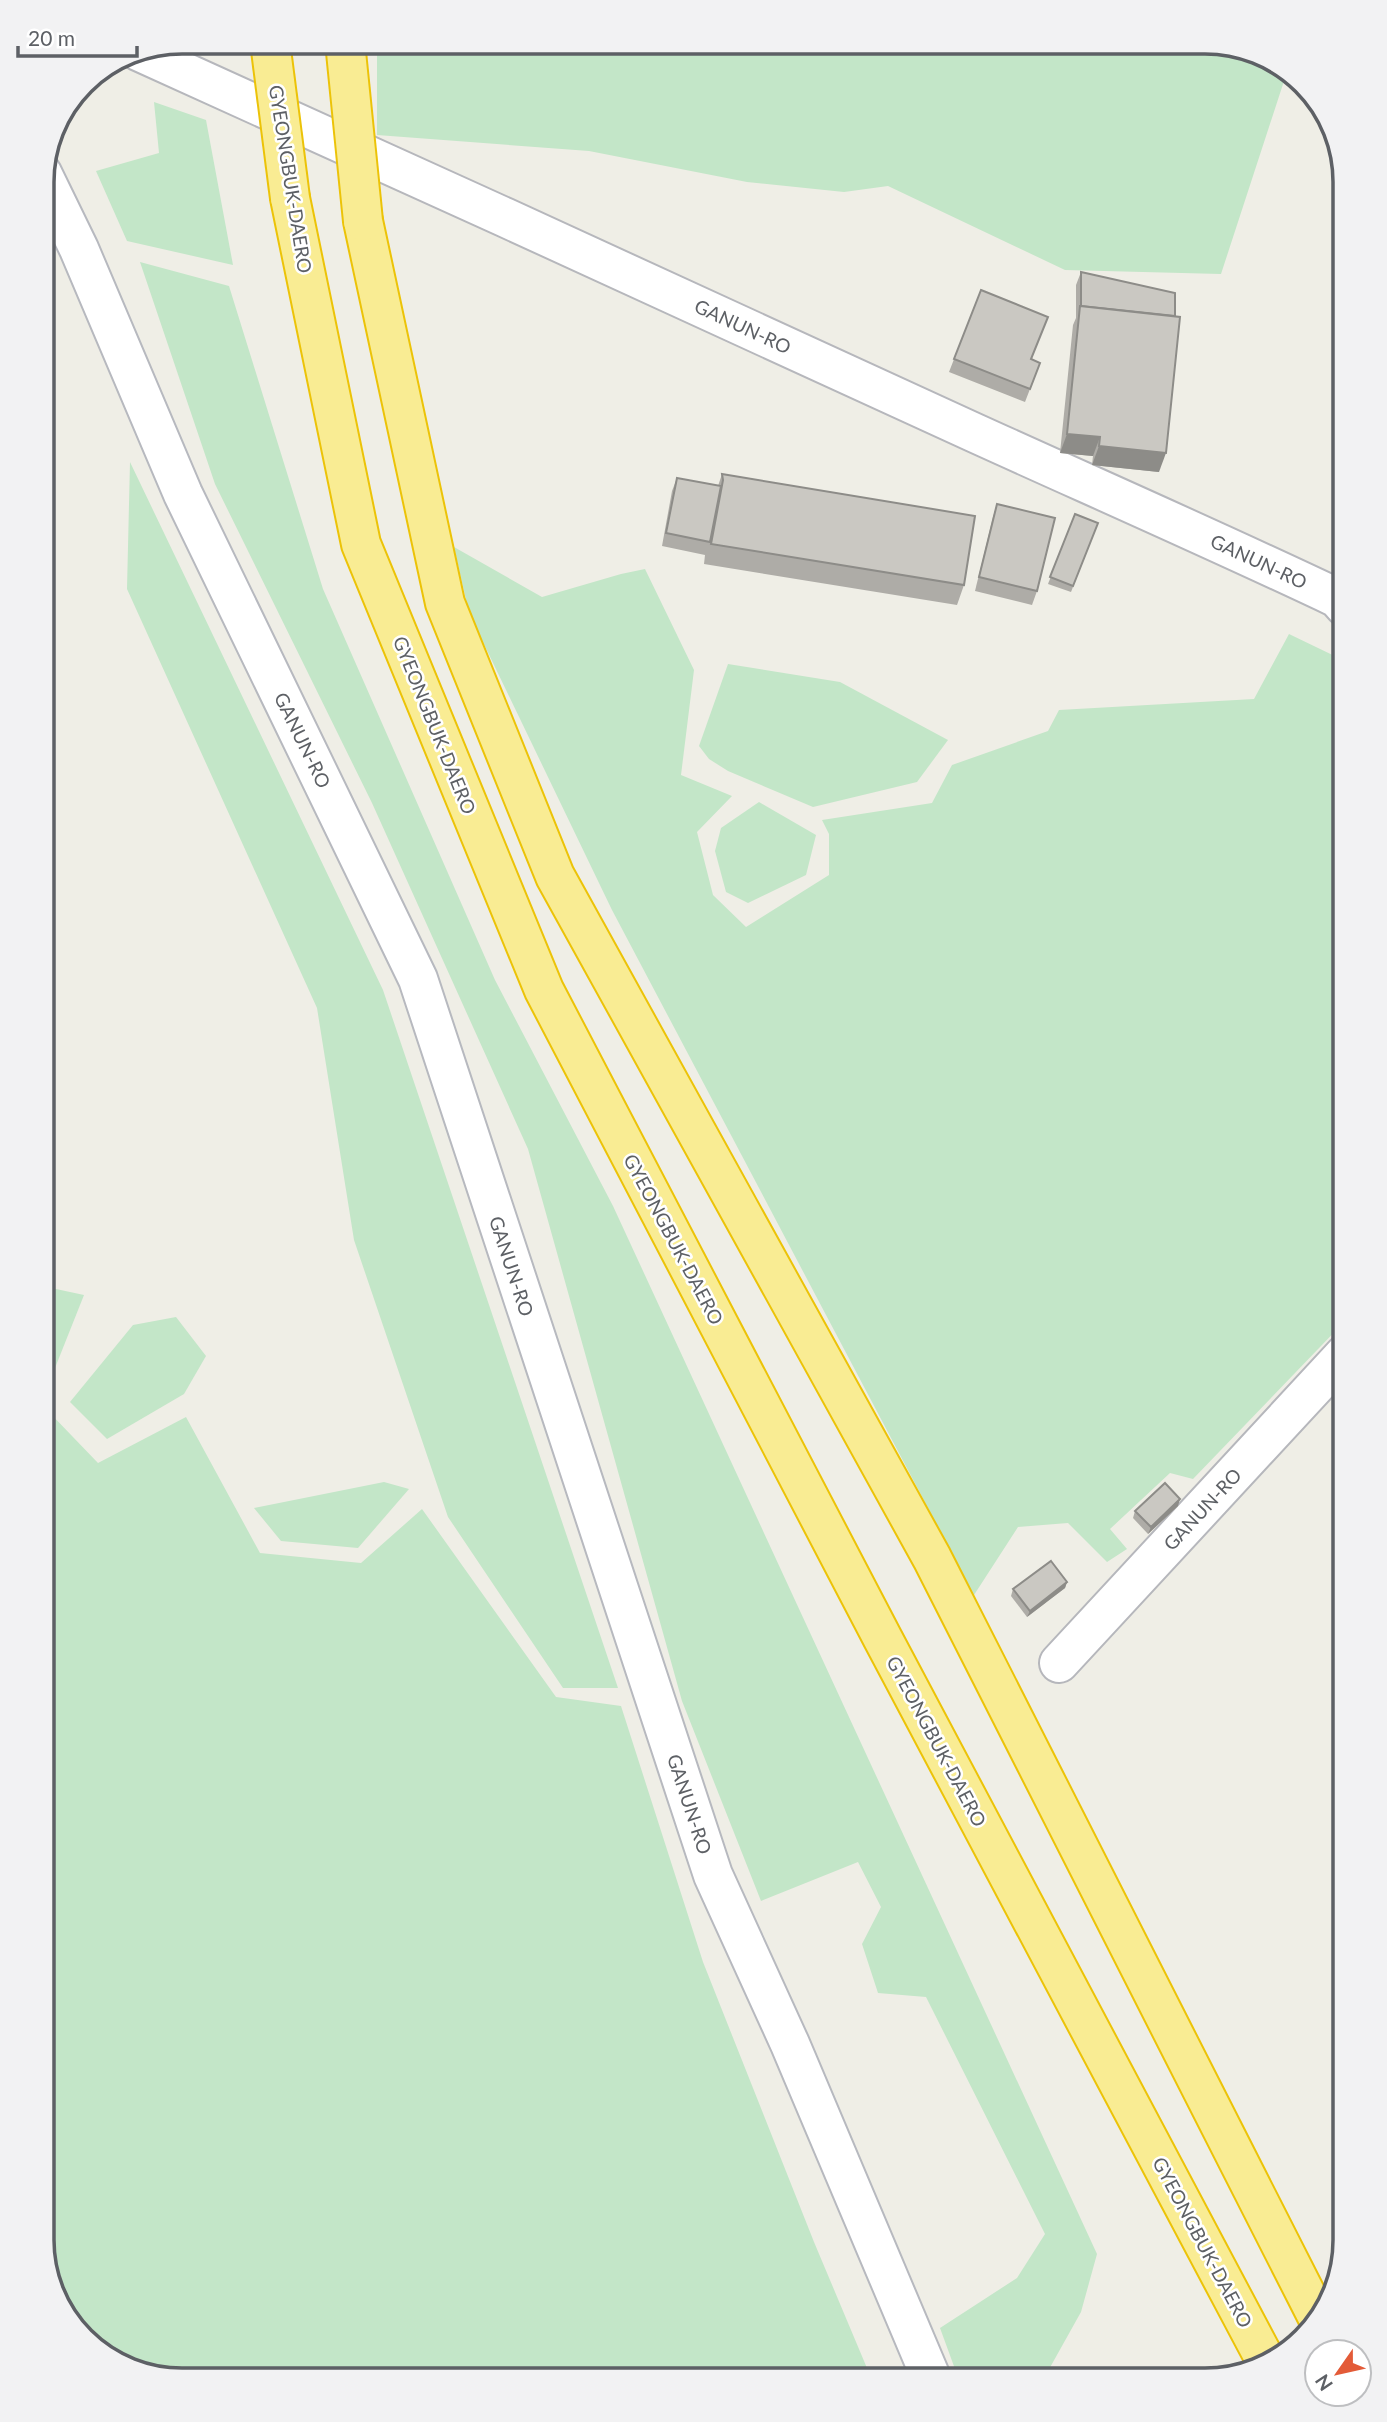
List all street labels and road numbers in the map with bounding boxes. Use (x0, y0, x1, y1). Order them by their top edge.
street label: GYEONGBUK-DAERO (265, 83, 317, 275)
street label: GANUN-RO (691, 294, 795, 358)
street label: GANUN-RO (1207, 529, 1311, 593)
street label: GYEONGBUK-DAERO (389, 633, 481, 817)
street label: GANUN-RO (270, 688, 336, 792)
street label: GYEONGBUK-DAERO (619, 1150, 729, 1328)
street label: GANUN-RO (485, 1213, 539, 1319)
street label: GANUN-RO (1158, 1463, 1246, 1555)
street label: GYEONGBUK-DAERO (882, 1652, 992, 1830)
street label: GANUN-RO (663, 1751, 717, 1857)
street label: GYEONGBUK-DAERO (1148, 2153, 1258, 2331)

